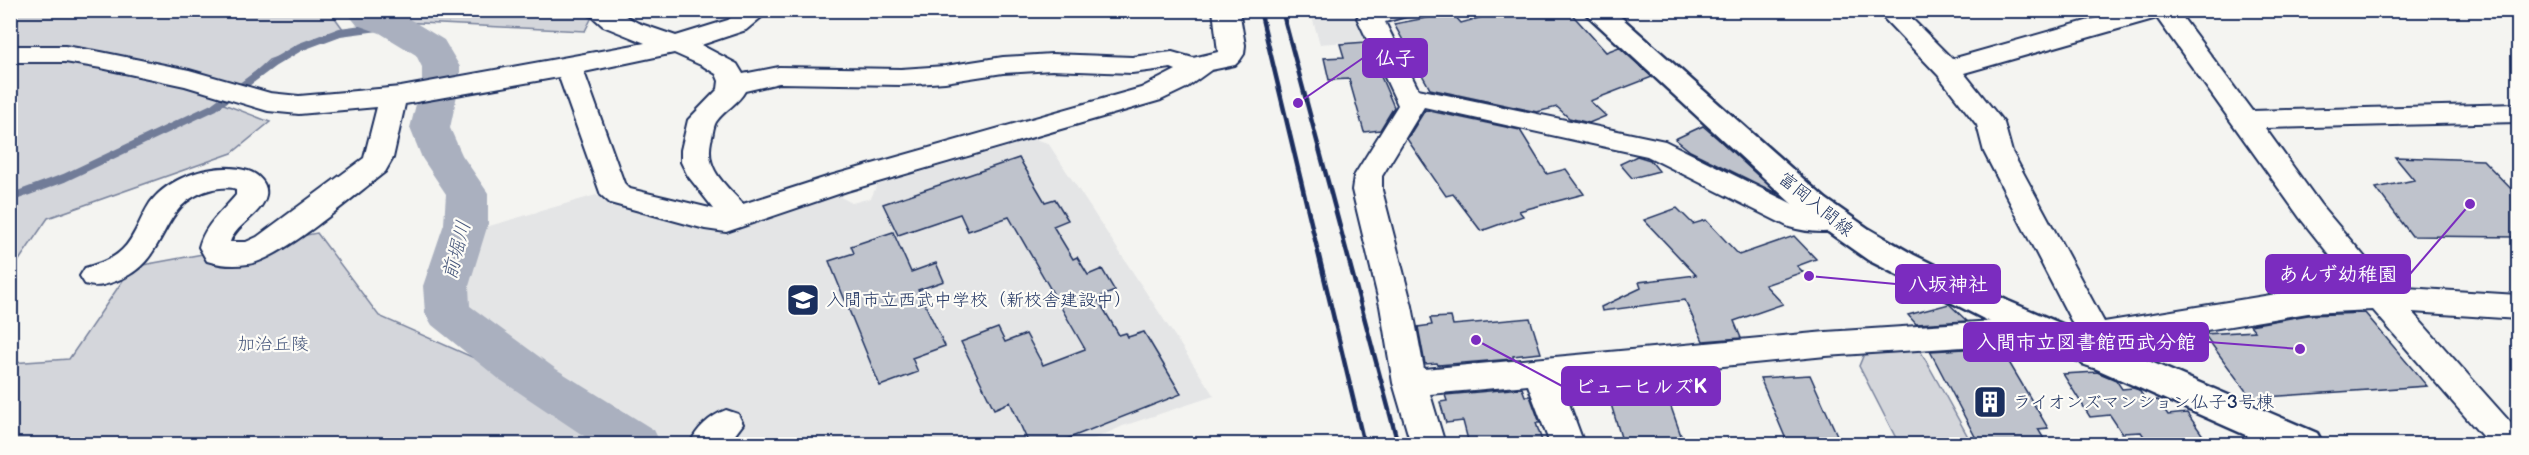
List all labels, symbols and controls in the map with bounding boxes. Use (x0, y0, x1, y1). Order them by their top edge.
callout: 仏子 (1363, 39, 1427, 77)
text: 仏子 (1375, 47, 1415, 71)
street label: 富岡入間線 (1774, 168, 1857, 241)
water label: 前堀川 (438, 218, 476, 282)
callout: あんず幼稚園 (2266, 255, 2410, 293)
text: あんず幼稚園 (2278, 263, 2398, 287)
callout: 八坂神社 (1896, 265, 2000, 303)
text: 八坂神社 (1908, 273, 1988, 297)
school or university icon: 入間市立西武中学校（新校舎建設中） (785, 282, 821, 318)
place label: 入間市立西武中学校（新校舎建設中） (826, 290, 1132, 311)
callout: 入間市立図書館西武分館 (1964, 323, 2208, 361)
text: 入間市立図書館西武分館 (1976, 331, 2196, 355)
park label: 加治丘陵 (237, 334, 309, 355)
callout: ビューヒルズK (1562, 367, 1720, 405)
text: ビューヒルズK (1575, 375, 1707, 399)
building icon: ライオンズマンション仏子3号棟 (1972, 384, 2008, 420)
place label: ライオンズマンション仏子3号棟 (2013, 392, 2274, 413)

